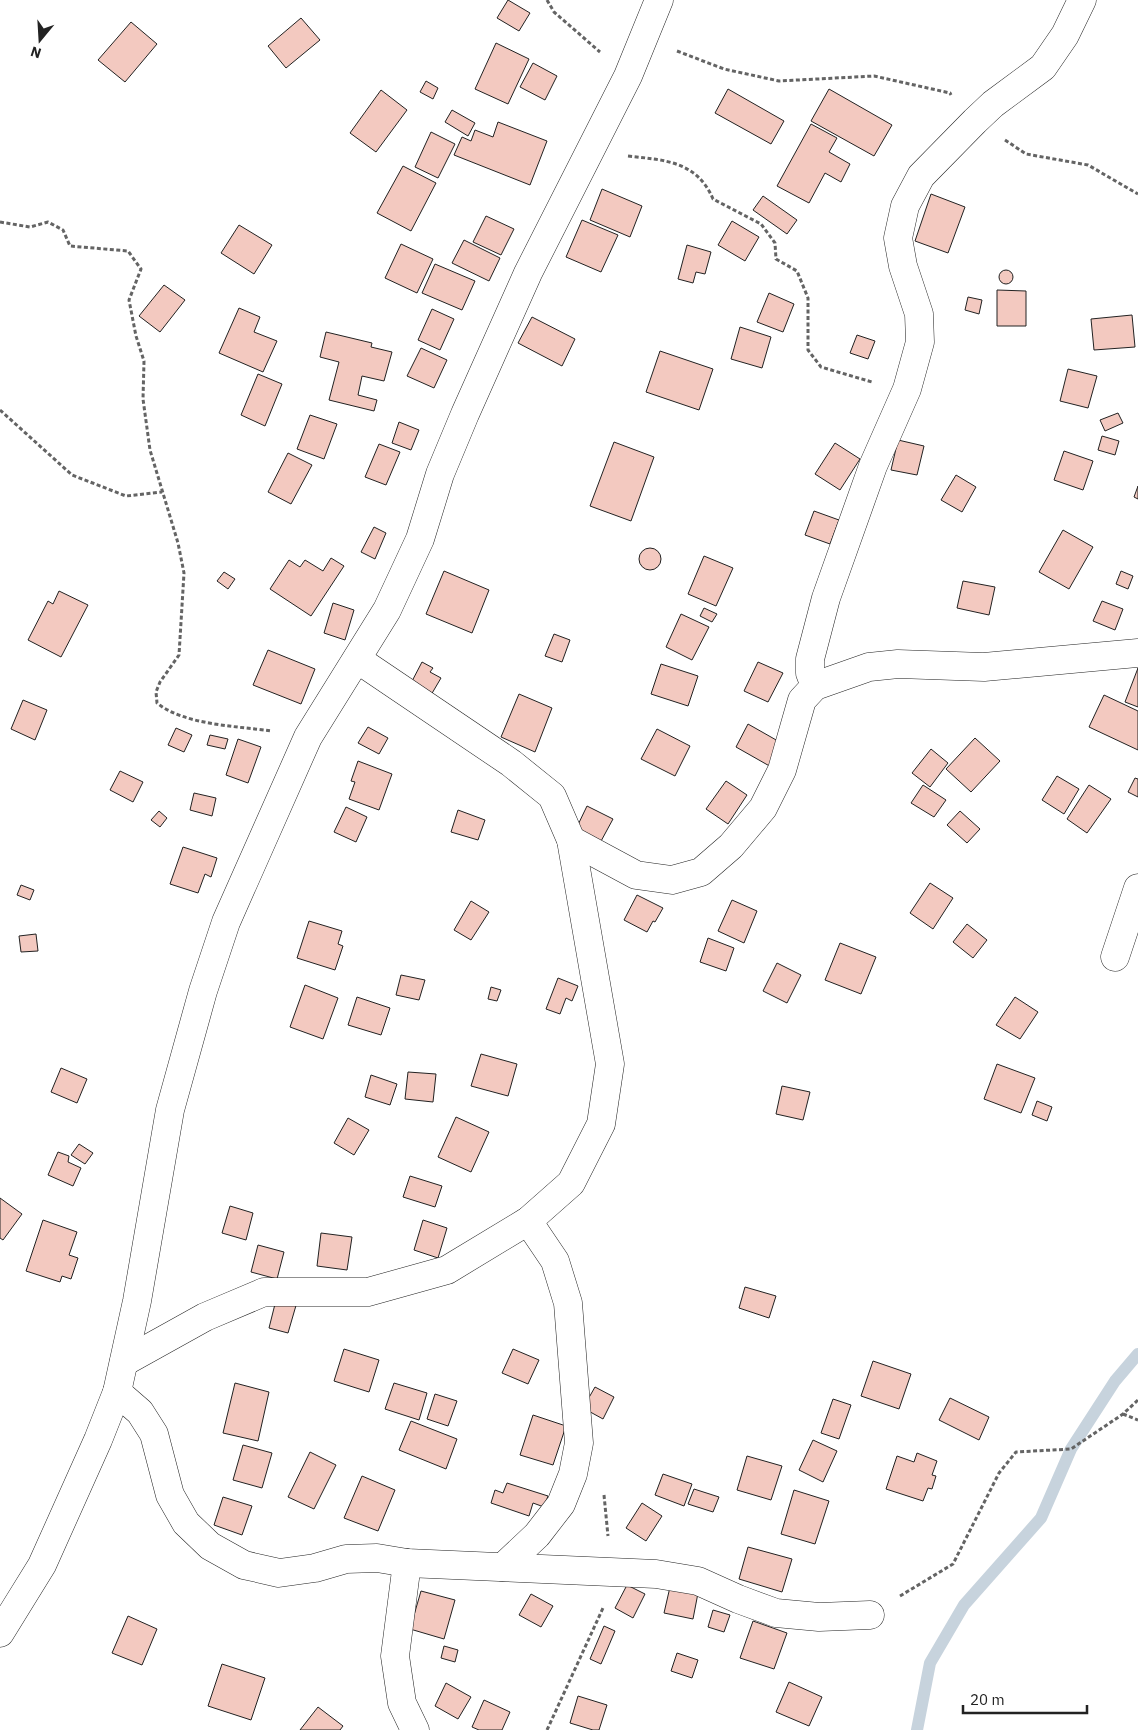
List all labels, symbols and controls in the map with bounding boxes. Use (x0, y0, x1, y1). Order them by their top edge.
north arrow (15, 15, 65, 65)
text: N (28, 42, 44, 62)
scale bar (963, 1682, 1087, 1714)
text: 20 m (970, 1690, 1005, 1709)

